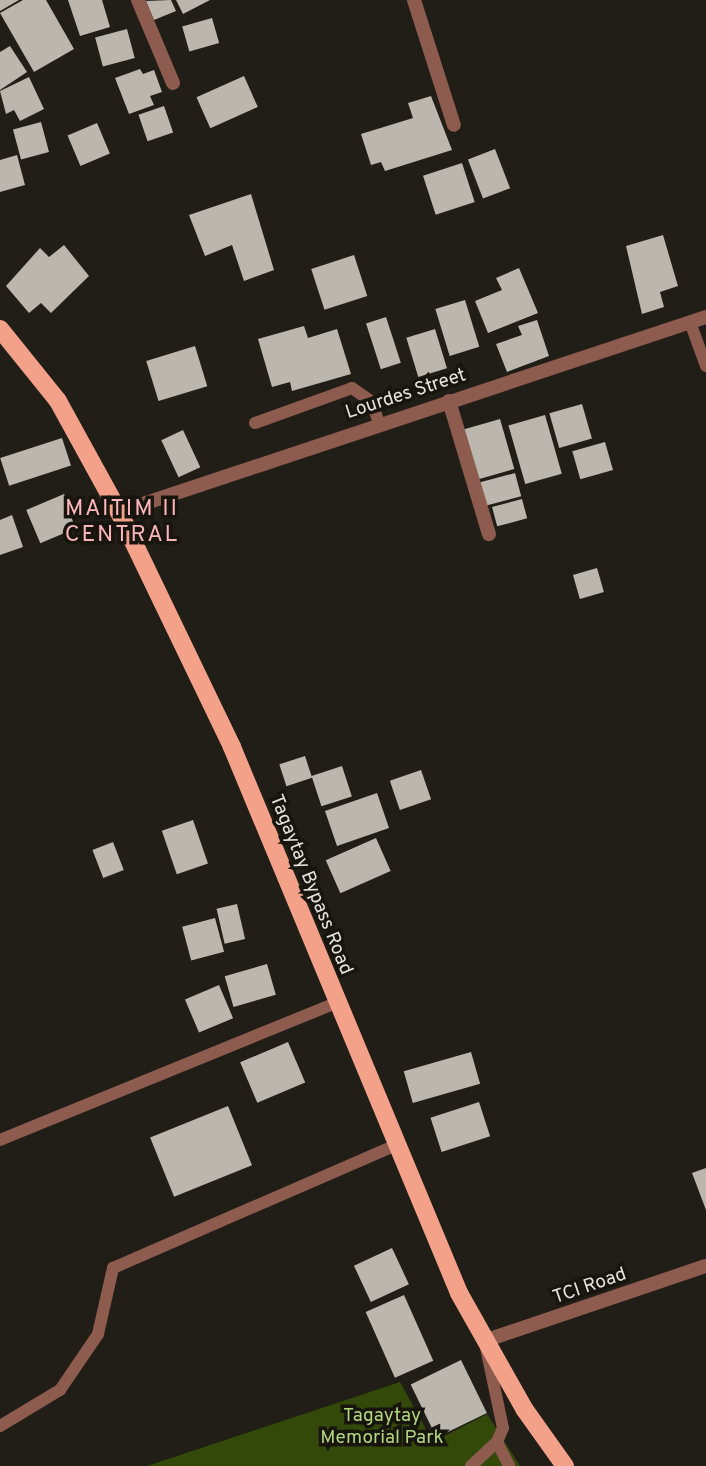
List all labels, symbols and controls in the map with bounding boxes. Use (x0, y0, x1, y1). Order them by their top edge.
street label: Lourdes Street (343, 365, 469, 425)
district label: MAITIM II CENTRAL (66, 496, 178, 550)
street label: Tagaytay Bypass Road (263, 792, 357, 978)
street label: TCI Road (550, 1264, 630, 1310)
park label: Tagaytay Memorial Park (320, 1406, 444, 1450)

